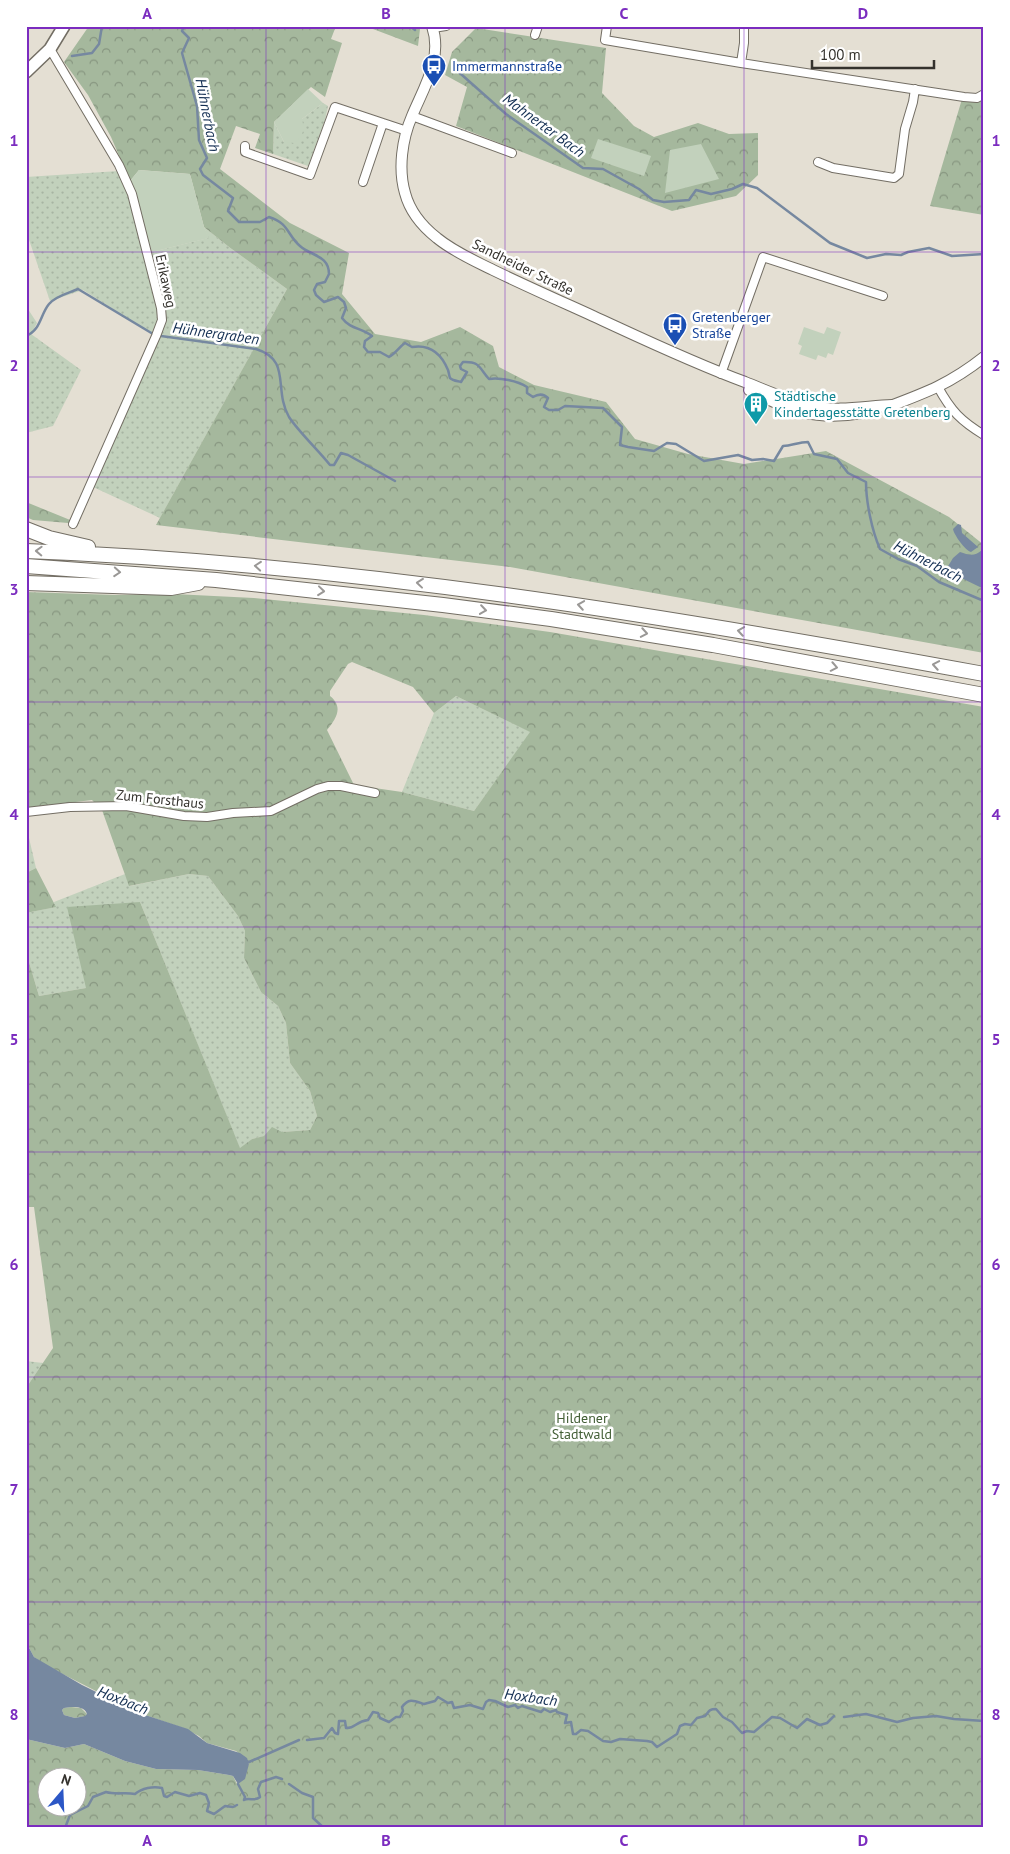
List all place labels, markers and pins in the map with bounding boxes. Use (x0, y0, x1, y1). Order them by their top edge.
bus stop icon: Immermannstraße (421, 53, 447, 87)
place label: Immermannstraße (452, 57, 562, 75)
place label: Gretenberger Straße (692, 308, 771, 342)
bus stop icon: Gretenberger Straße (662, 312, 688, 346)
place label: Städtische Kindertagesstätte Gretenberg (774, 387, 951, 421)
building icon: Städtische Kindertagesstätte Gretenberg (743, 391, 769, 425)

